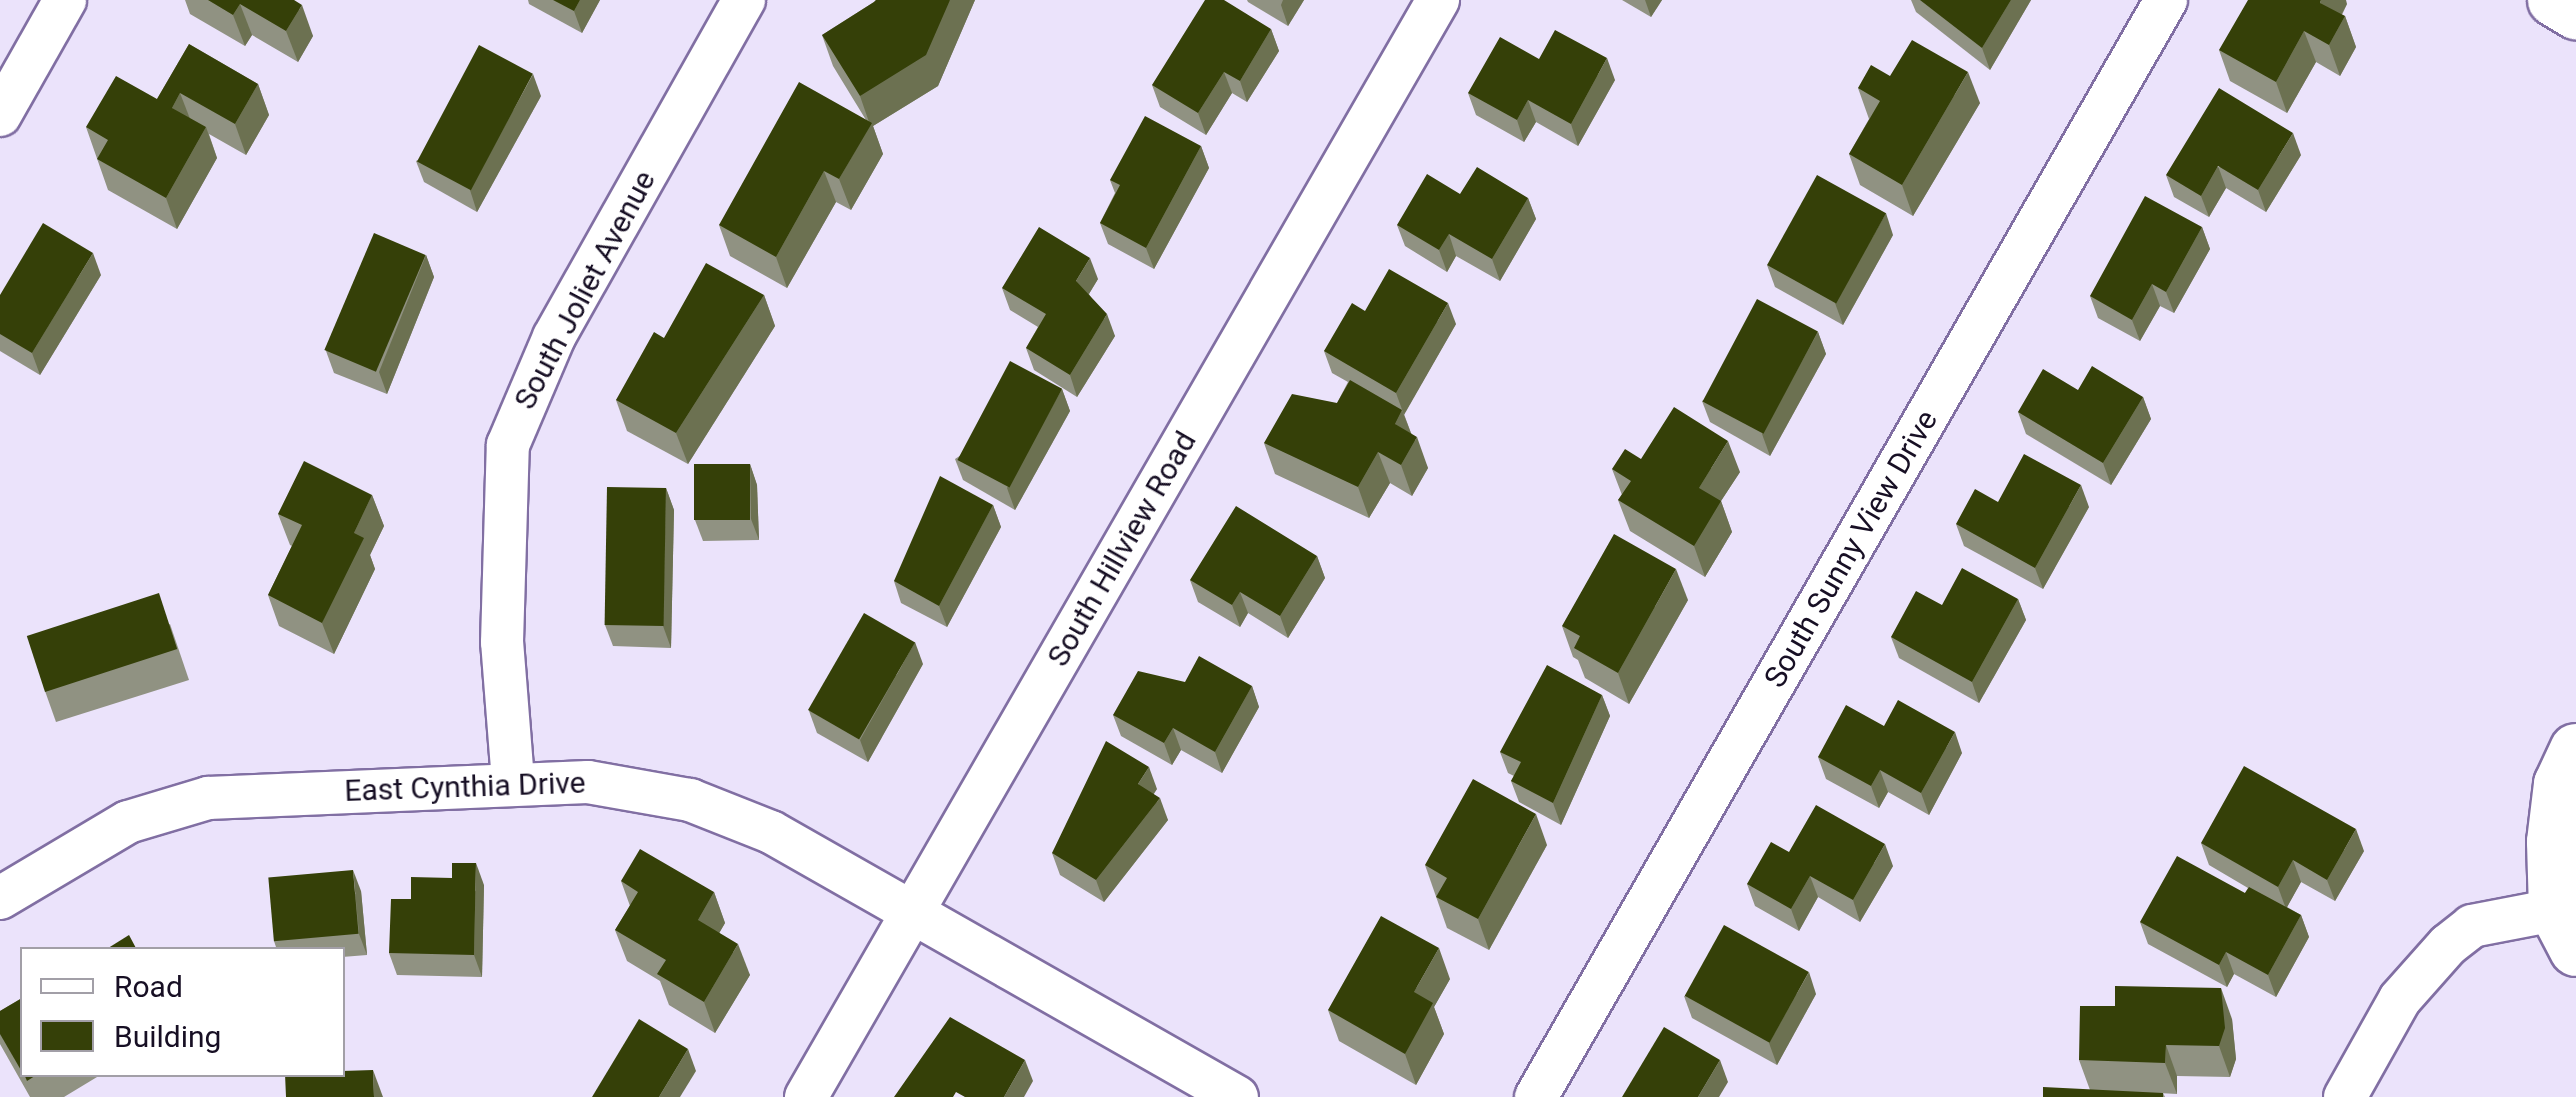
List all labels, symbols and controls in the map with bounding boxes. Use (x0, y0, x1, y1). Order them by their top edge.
street label: South Joliet Avenue (507, 165, 663, 415)
street label: South Sunny View Drive (1757, 404, 1945, 694)
street label: South Hillview Road (1040, 425, 1204, 673)
street label: East Cynthia Drive (344, 765, 586, 809)
legend (20, 947, 345, 1077)
text: Road (114, 969, 183, 1004)
text: Building (114, 1019, 221, 1054)

